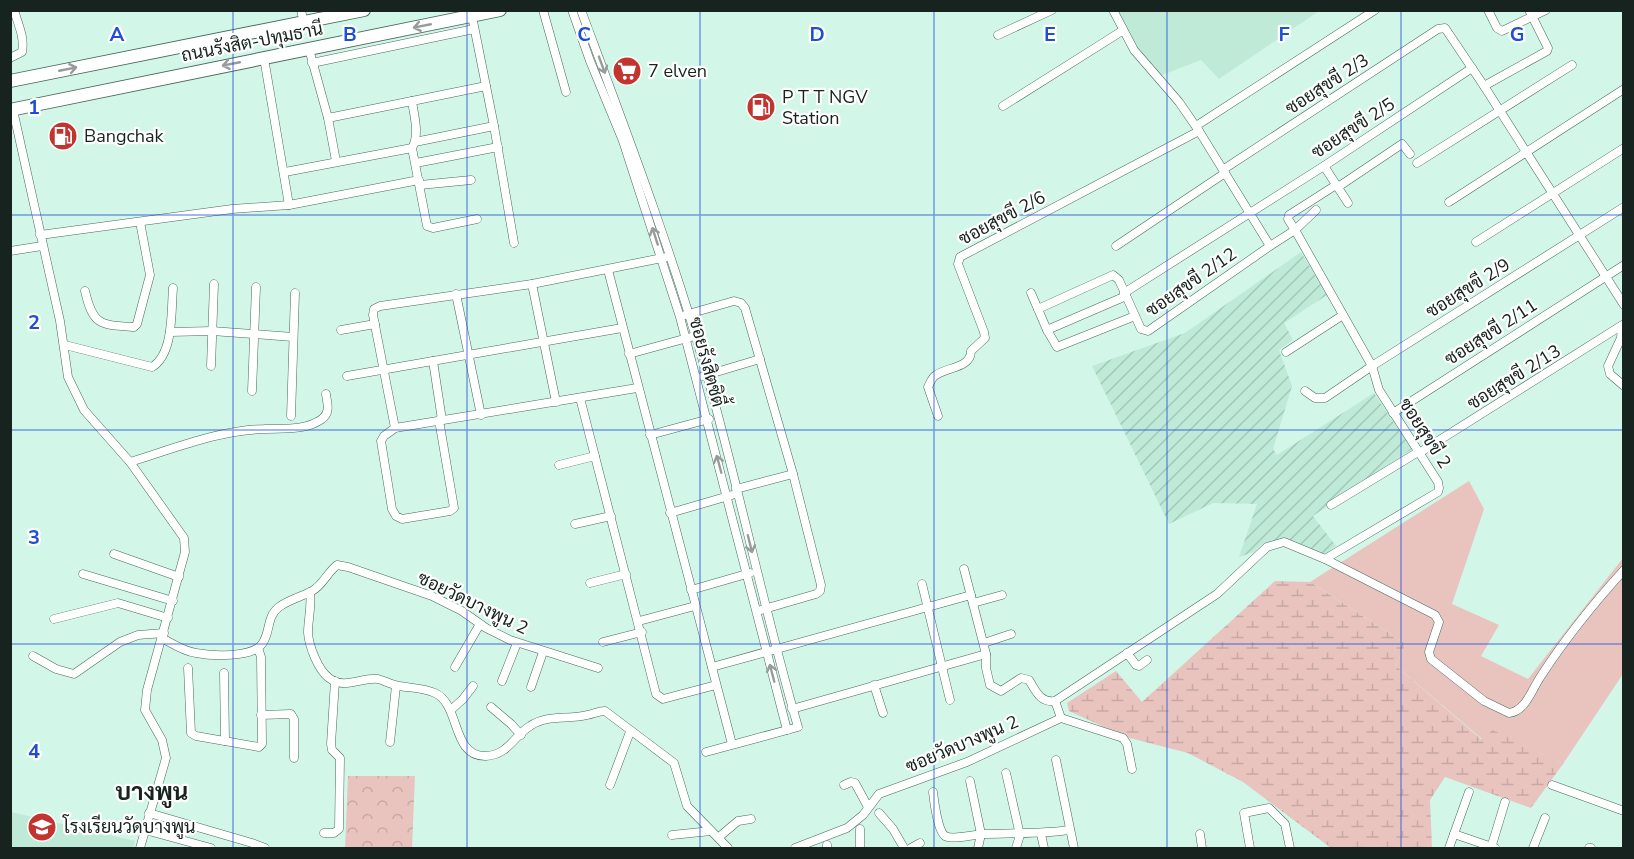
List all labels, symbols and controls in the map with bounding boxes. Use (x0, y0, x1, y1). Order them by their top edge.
street label: ถนนรังสิต-ปทุมธานี (179, 16, 325, 68)
text: A (110, 21, 125, 48)
text: B (343, 21, 357, 48)
one-way arrow (413, 21, 433, 32)
text: C (577, 21, 591, 48)
text: D (809, 21, 825, 48)
text: E (1044, 21, 1056, 48)
text: F (1278, 21, 1290, 48)
text: G (1510, 21, 1524, 48)
street label: ซอยสุขขี 2/3 (1280, 47, 1373, 120)
supermarket icon: 7 elven (611, 55, 643, 87)
one-way arrow (597, 56, 608, 74)
one-way arrow (222, 59, 241, 70)
place label: 7 elven (648, 59, 707, 83)
one-way arrow (58, 63, 77, 74)
place label: P T T NGV Station (782, 85, 868, 130)
fuel station icon: P T T NGV Station (745, 91, 777, 123)
street label: ซอยสุขขี 2/5 (1306, 91, 1399, 164)
text: 1 (28, 94, 40, 121)
fuel station icon: Bangchak (47, 120, 79, 152)
place label: Bangchak (84, 124, 165, 148)
street label: ซอยสุขขี 2/6 (954, 184, 1050, 251)
one-way arrow (648, 227, 659, 246)
street label: ซอยสุขขี 2/12 (1140, 241, 1241, 322)
street label: ซอยสุขขี 2/9 (1421, 252, 1515, 323)
street label: ซอยสุขขี 2/11 (1440, 292, 1542, 371)
text: 2 (28, 309, 40, 336)
street label: ซอยรังสิตซิตี้ (683, 313, 735, 410)
street label: ซอยสุขขี 2/13 (1462, 338, 1565, 415)
street label: ซอยสุขขี 2 (1393, 393, 1457, 473)
one-way arrow (713, 455, 724, 474)
text: 3 (28, 524, 40, 551)
one-way arrow (745, 534, 757, 553)
street label: ซอยวัดบางพูน 2 (413, 566, 532, 641)
one-way arrow (765, 664, 777, 683)
street label: ซอยวัดบางพูน 2 (902, 709, 1022, 779)
text: 4 (28, 738, 40, 765)
district label: บางพูน (116, 776, 188, 808)
school or university icon: โรงเรียนวัดบางพูน (26, 811, 58, 843)
place label: โรงเรียนวัดบางพูน (62, 814, 196, 840)

